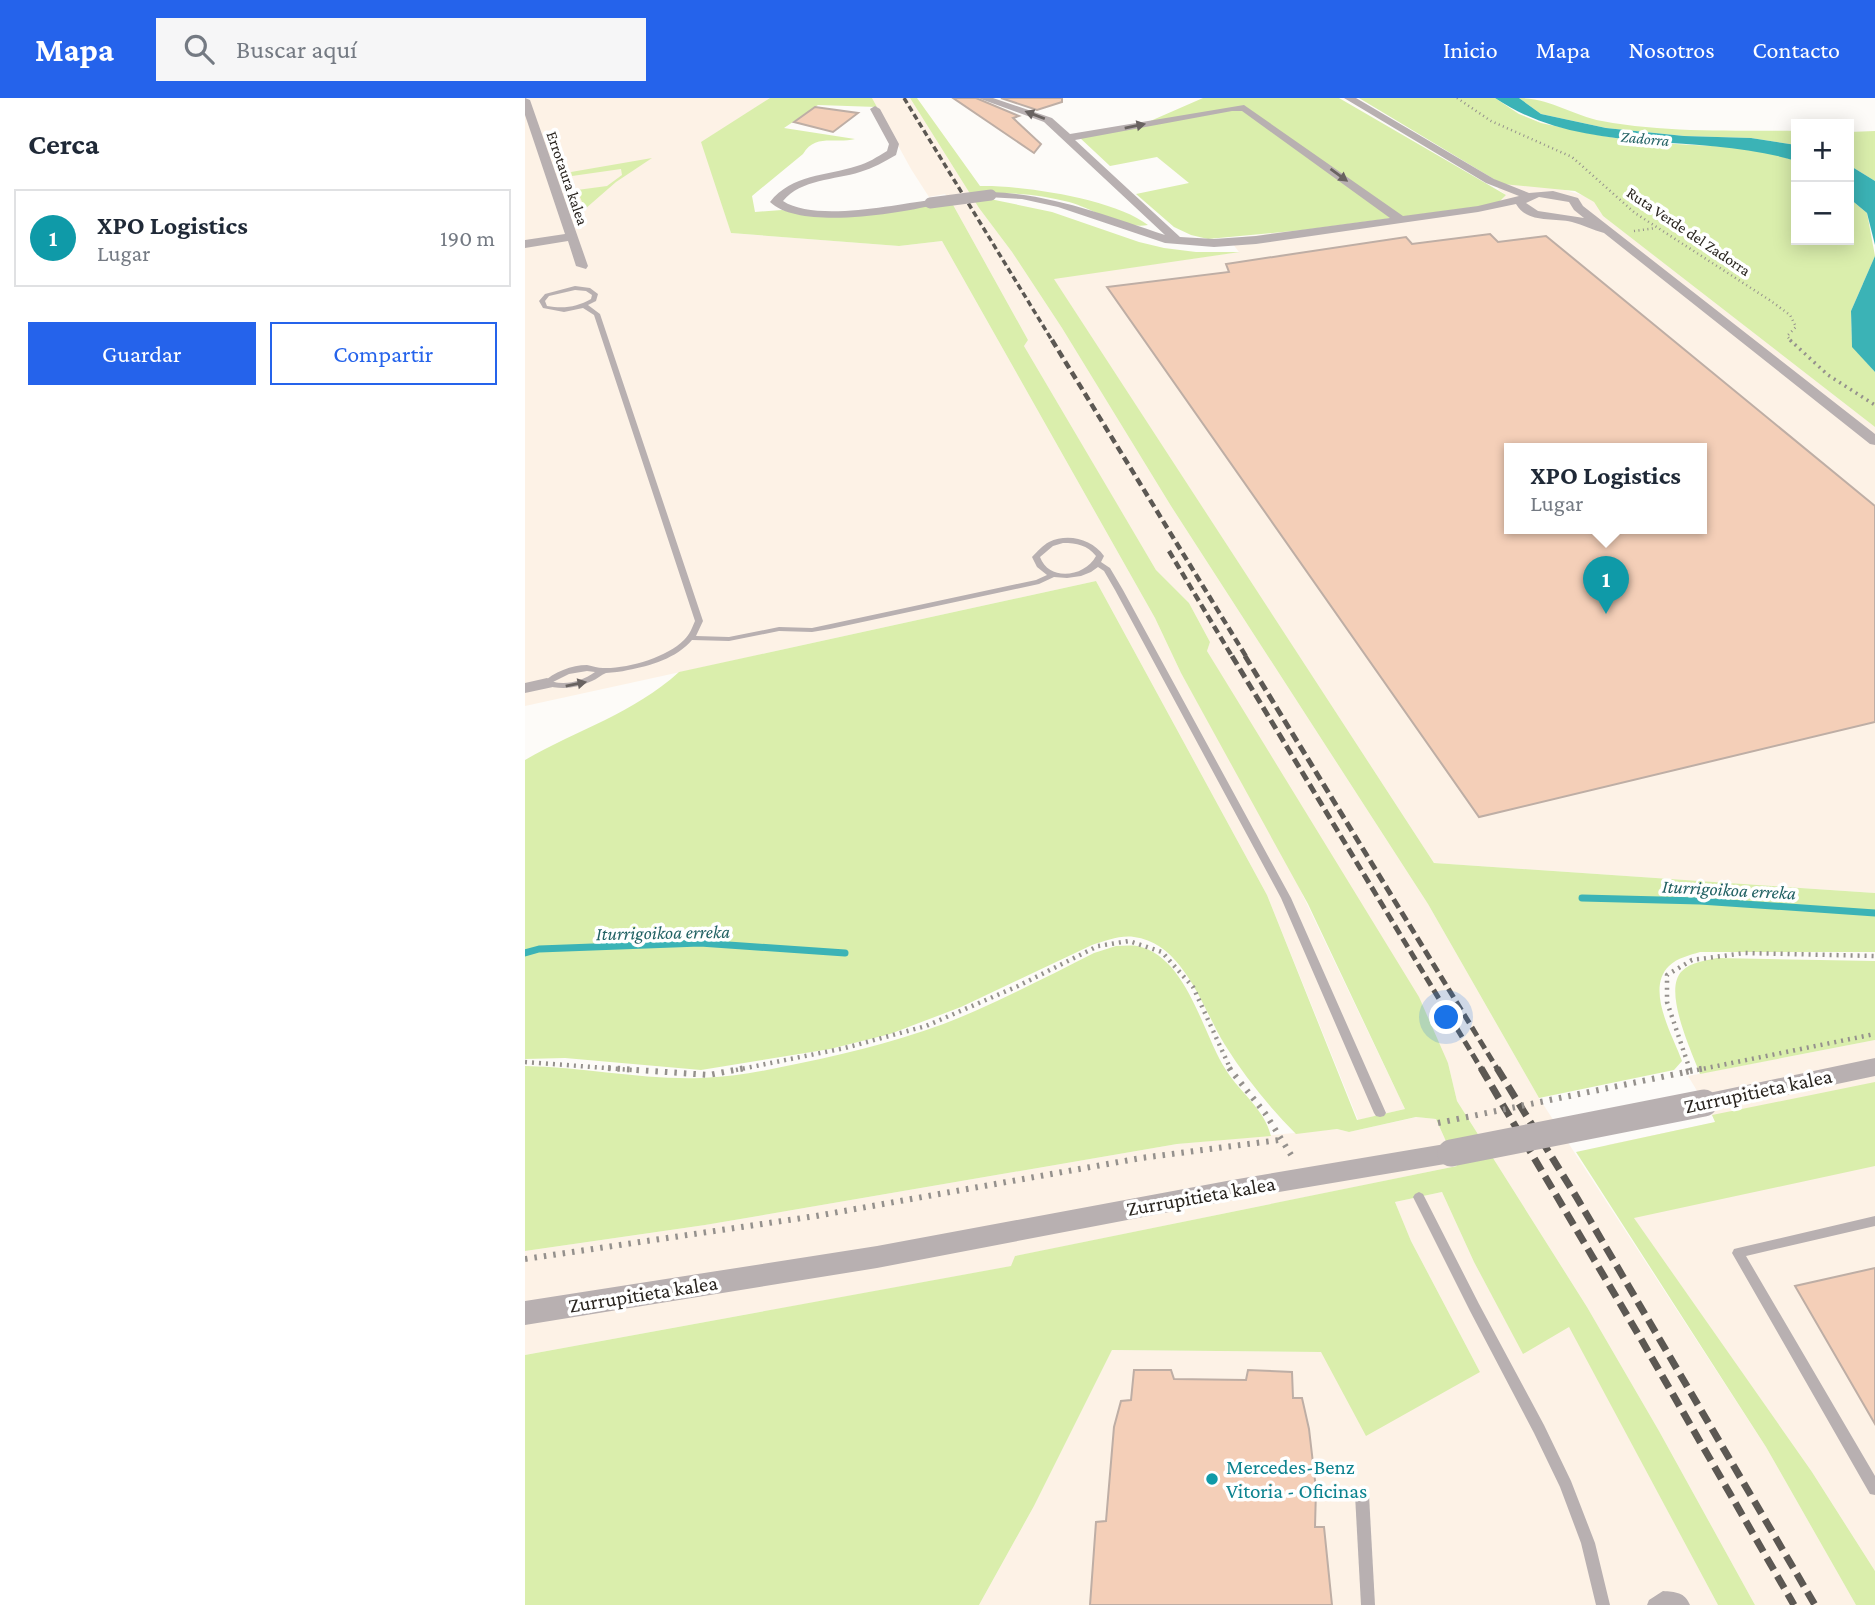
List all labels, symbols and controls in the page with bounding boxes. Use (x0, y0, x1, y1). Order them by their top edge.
search box (156, 18, 646, 81)
icon: search (180, 30, 218, 68)
text: Mapa (35, 31, 114, 68)
text: Buscar aquí (236, 35, 357, 64)
text: Inicio (1443, 36, 1498, 63)
text: Mapa (1536, 36, 1590, 63)
text: Nosotros (1628, 36, 1715, 63)
text: Contacto (1753, 36, 1840, 63)
one-way arrow (1025, 109, 1046, 120)
map controls (1791, 119, 1854, 245)
button: + (1791, 119, 1854, 182)
one-way arrow (1124, 120, 1146, 131)
text: Cerca (28, 127, 99, 160)
water label: Zadorra (1620, 128, 1670, 149)
street label: Errotaura kalea (544, 129, 592, 228)
one-way arrow (1330, 167, 1348, 181)
button: − (1791, 182, 1854, 245)
street label: Ruta Verde del Zadorra (1624, 184, 1754, 279)
text: XPO Logistics (97, 211, 248, 240)
text: 1 (49, 225, 57, 251)
text: 190 m (440, 225, 495, 251)
text: Lugar (97, 240, 150, 266)
button: Guardar (28, 322, 256, 385)
button: Compartir (270, 322, 497, 385)
popup (1504, 443, 1707, 534)
text: XPO Logistics (1530, 461, 1681, 490)
text: Lugar (1530, 490, 1583, 516)
pin: 1 (1583, 556, 1629, 614)
one-way arrow (565, 678, 587, 689)
water label: Iturrigoikoa erreka (1661, 876, 1797, 903)
water label: Iturrigoikoa erreka (596, 921, 730, 944)
your location (1429, 1000, 1463, 1034)
street label: Zurrupitieta kalea (1682, 1064, 1834, 1118)
street label: Zurrupitieta kalea (1125, 1171, 1278, 1221)
street label: Zurrupitieta kalea (567, 1270, 720, 1318)
place label: Mercedes-Benz Vitoria - Oficinas (1226, 1455, 1367, 1503)
marker: Mercedes-Benz Vitoria - Oficinas (1204, 1471, 1220, 1487)

